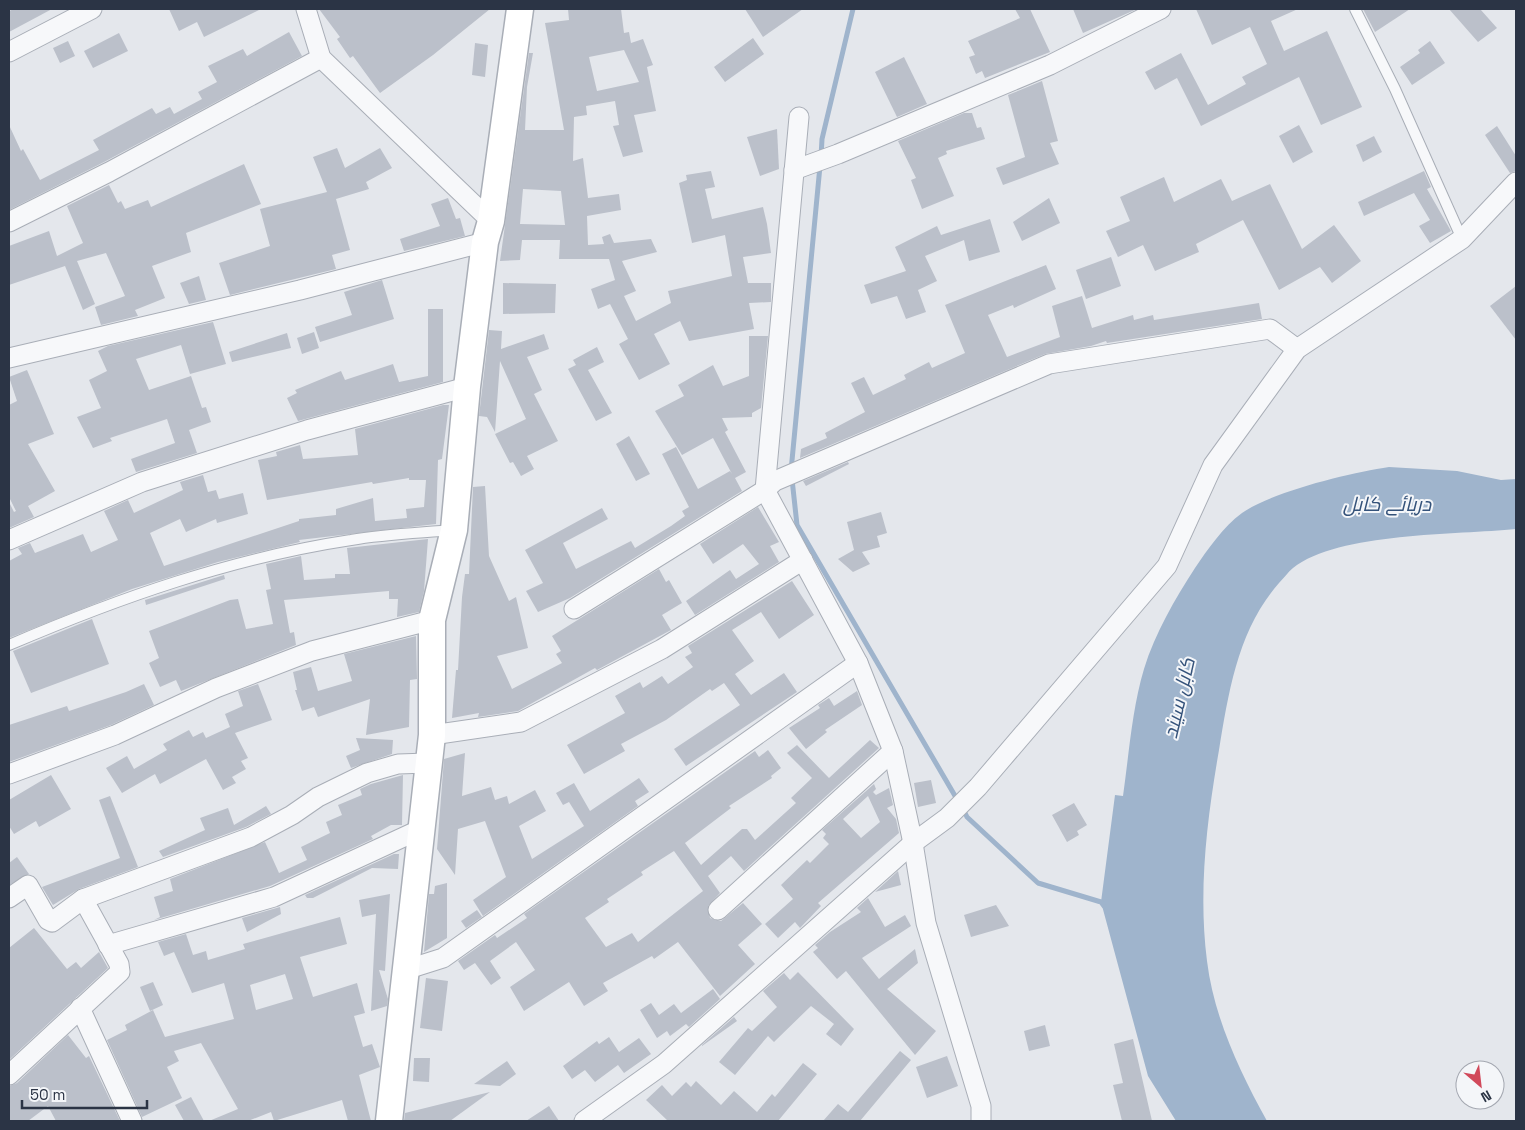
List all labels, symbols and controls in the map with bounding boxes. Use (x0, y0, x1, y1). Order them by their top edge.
water label: دریائے کابل (1343, 491, 1433, 517)
water label: کابل سيند (1157, 655, 1201, 741)
north arrow (1455, 1060, 1505, 1110)
scale bar (22, 1078, 148, 1110)
text: 50 m (30, 1085, 65, 1104)
text: N (1478, 1086, 1494, 1107)

